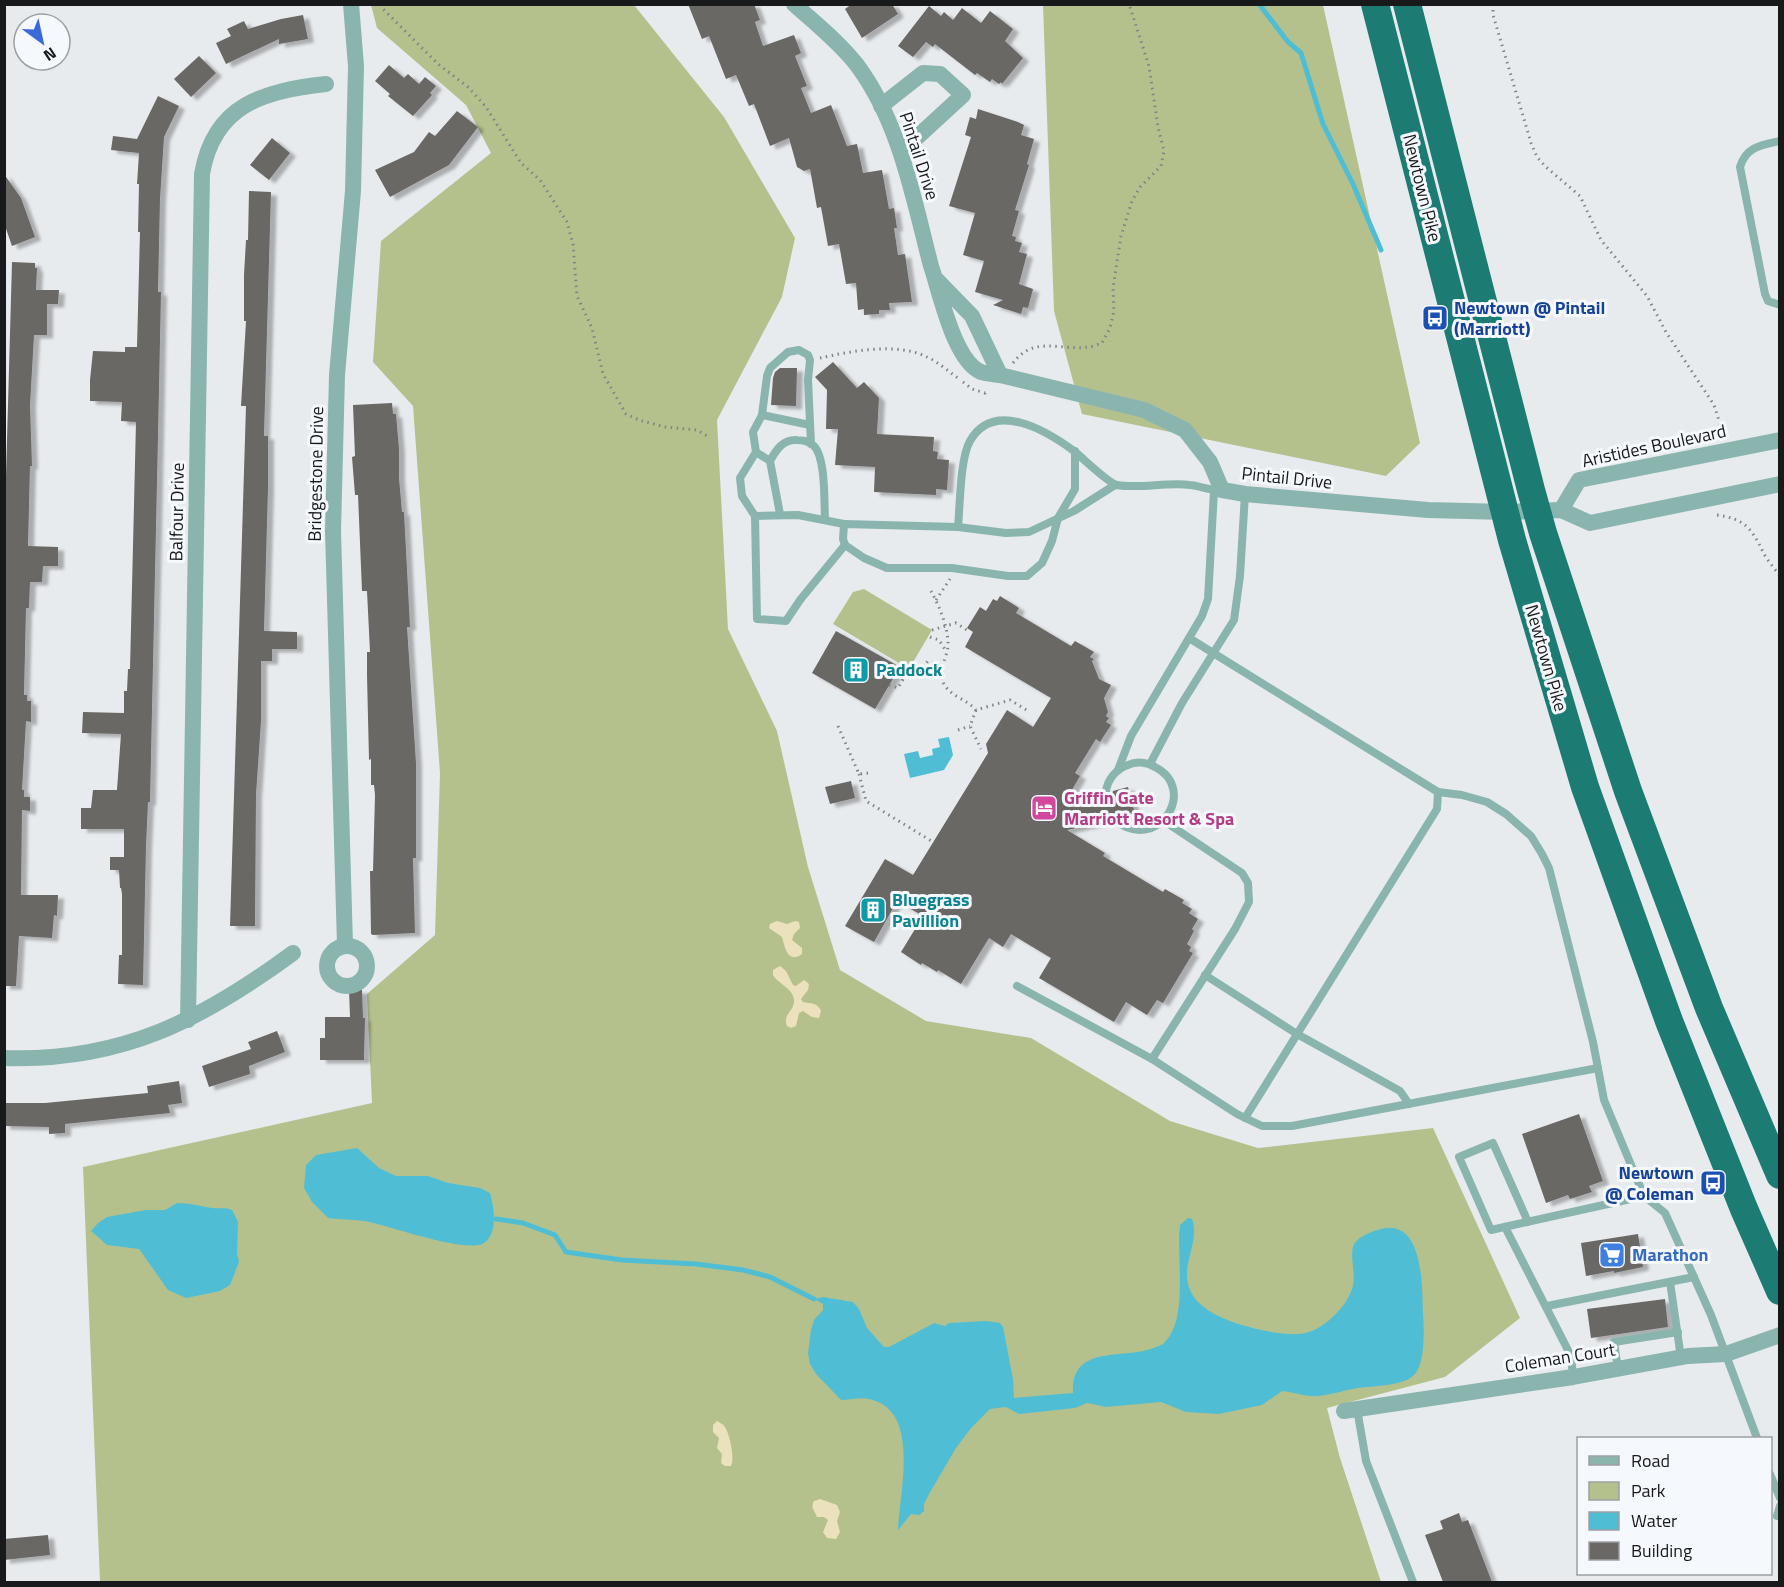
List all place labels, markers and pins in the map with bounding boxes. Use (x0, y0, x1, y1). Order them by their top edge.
place label: Newtown @ Pintail (Marriott) (1454, 294, 1605, 342)
bus stop icon: Newtown @ Pintail (Marriott) (1420, 303, 1450, 333)
building icon: Paddock (841, 655, 871, 685)
place label: Paddock (876, 656, 943, 683)
place label: Griffin Gate Marriott Resort & Spa (1064, 784, 1234, 832)
hotel icon: Griffin Gate Marriott Resort & Spa (1029, 793, 1059, 823)
place label: Bluegrass Pavillion (892, 886, 969, 934)
building icon: Bluegrass Pavillion (858, 895, 888, 925)
place label: Newtown @ Coleman (1605, 1159, 1694, 1207)
bus stop icon: Newtown @ Coleman (1698, 1168, 1728, 1198)
supermarket icon: Marathon (1597, 1240, 1627, 1270)
place label: Marathon (1632, 1241, 1709, 1268)

